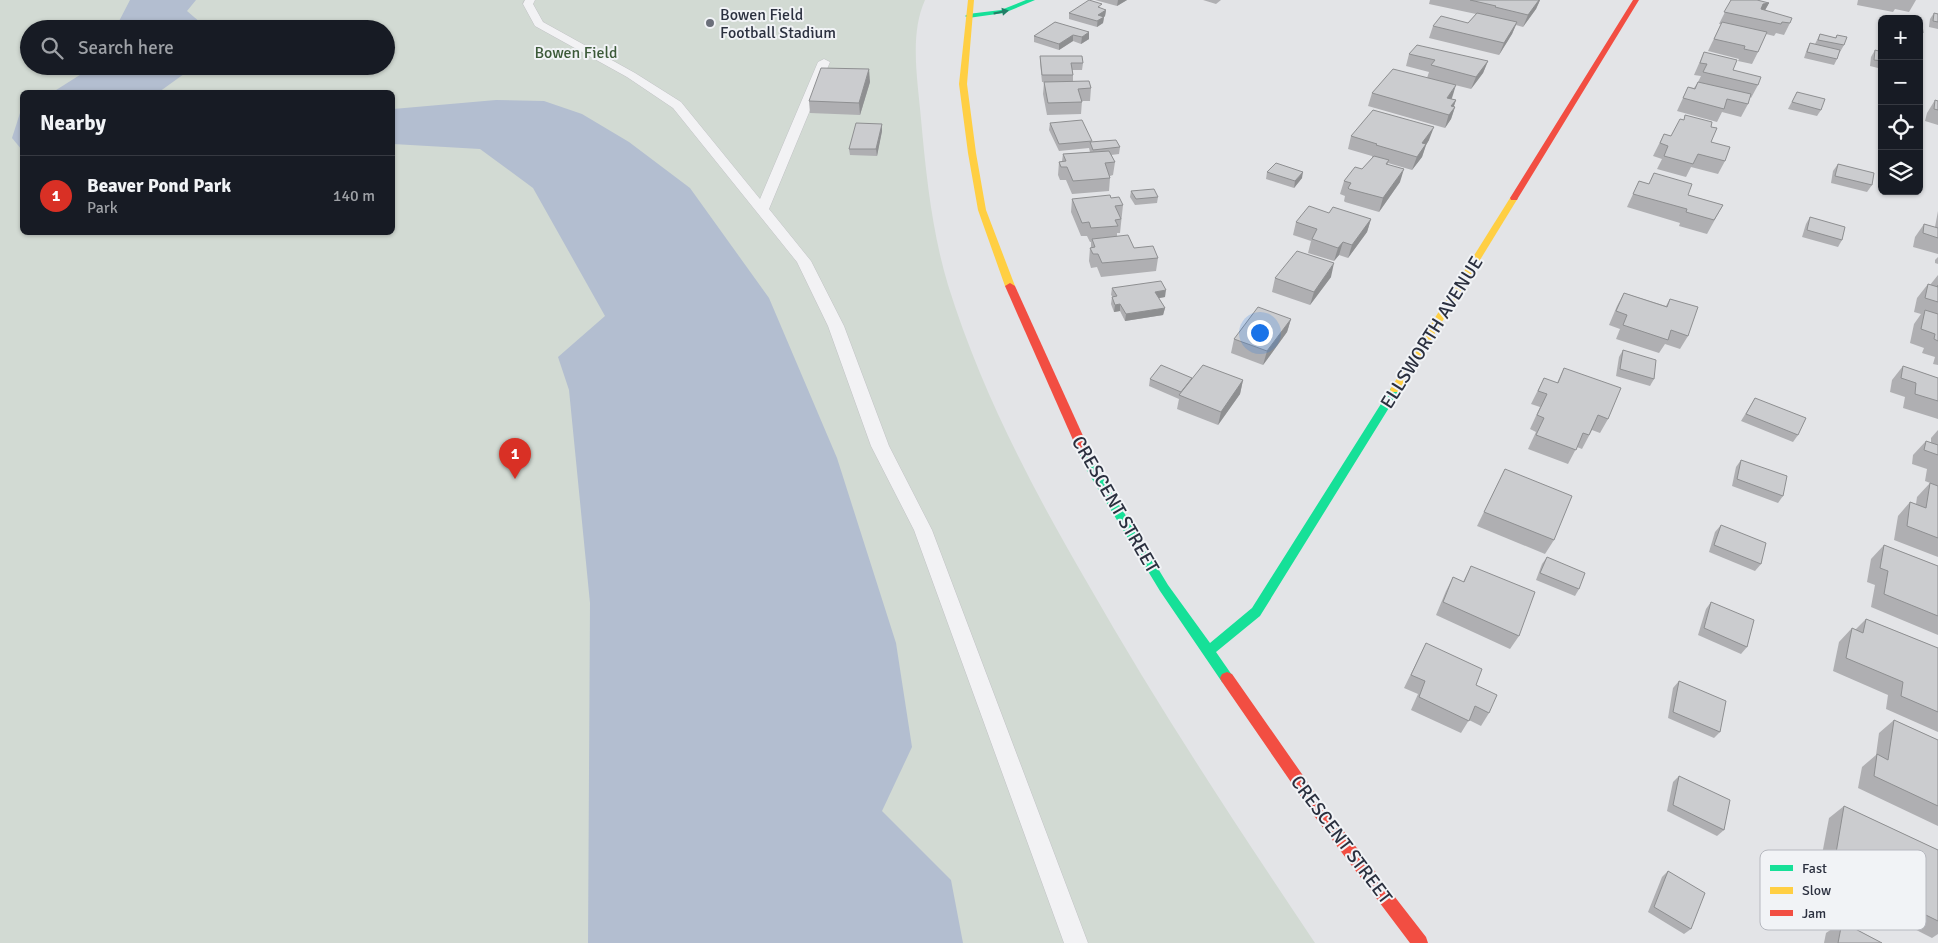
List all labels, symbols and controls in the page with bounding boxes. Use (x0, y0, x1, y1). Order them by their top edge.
place label: Bowen Field Football Stadium (720, 5, 836, 43)
one-way arrow (994, 7, 1010, 15)
map controls (1878, 15, 1923, 195)
button: + (1878, 15, 1923, 60)
marker: Bowen Field Football Stadium (704, 17, 716, 29)
search box (20, 20, 395, 75)
icon: search (38, 34, 66, 62)
text: Search here (78, 36, 174, 60)
park label: Bowen Field (534, 43, 618, 63)
button: − (1878, 60, 1923, 105)
button: locate (1878, 105, 1923, 150)
text: Nearby (40, 110, 106, 136)
button: layers (1878, 150, 1923, 195)
text: Beaver Pond Park (87, 174, 231, 198)
text: 1 (52, 186, 60, 206)
text: 140 m (333, 186, 375, 206)
text: Park (87, 198, 118, 218)
street label: ELLSWORTH AVENUE (1375, 252, 1488, 413)
your location (1247, 320, 1273, 346)
street label: CRESCENT STREET (1066, 432, 1164, 578)
pin: 1 (499, 438, 531, 479)
street label: CRESCENT STREET (1285, 771, 1398, 909)
legend (1760, 850, 1926, 930)
text: Fast (1802, 860, 1827, 877)
text: Slow (1802, 882, 1831, 899)
text: Jam (1802, 905, 1826, 922)

